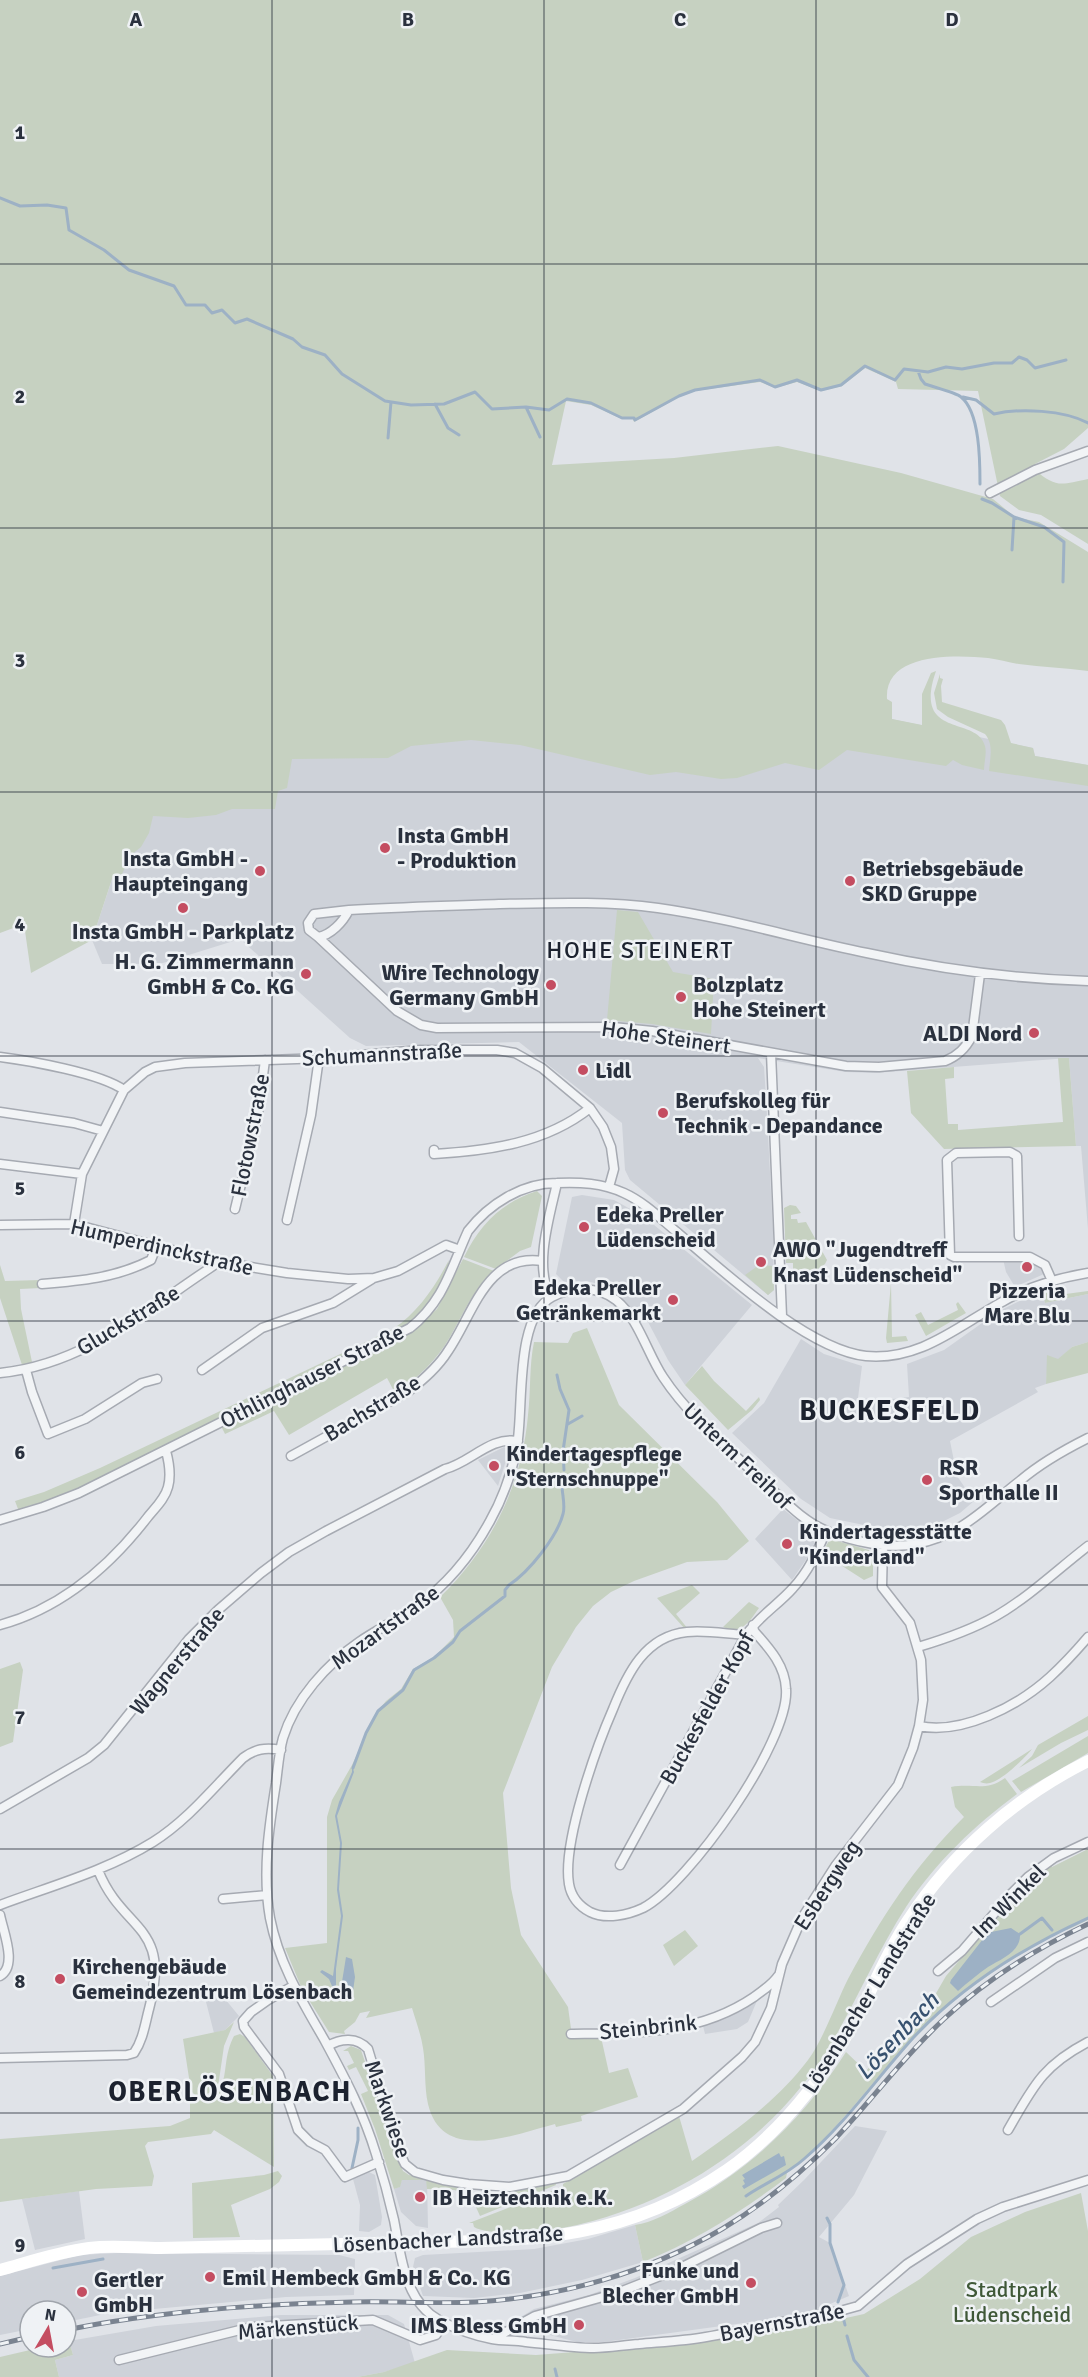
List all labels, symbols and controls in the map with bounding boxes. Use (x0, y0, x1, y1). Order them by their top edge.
text: A (130, 7, 143, 32)
text: B (402, 7, 414, 32)
text: C (674, 7, 686, 32)
text: D (945, 7, 959, 32)
text: 1 (15, 120, 26, 145)
text: 2 (15, 384, 25, 409)
text: 3 (15, 648, 25, 673)
place label: Insta GmbH - Produktion (397, 822, 516, 874)
marker: Insta GmbH - Produktion (378, 841, 392, 855)
place label: Insta GmbH - Haupteingang (113, 845, 248, 897)
place label: Betriebsgebäude SKD Gruppe (862, 855, 1024, 907)
marker: Insta GmbH - Haupteingang (253, 864, 267, 878)
marker: Betriebsgebäude SKD Gruppe (843, 874, 857, 888)
marker: Insta GmbH - Parkplatz (176, 901, 190, 915)
text: 4 (15, 912, 26, 937)
place label: Insta GmbH - Parkplatz (72, 918, 294, 945)
district label: HOHE STEINERT (546, 935, 734, 965)
place label: H. G. Zimmermann GmbH & Co. KG (115, 948, 294, 1000)
place label: Wire Technology Germany GmbH (381, 959, 539, 1011)
marker: H. G. Zimmermann GmbH & Co. KG (299, 967, 313, 981)
place label: Bolzplatz Hohe Steinert (693, 971, 826, 1023)
marker: Wire Technology Germany GmbH (544, 978, 558, 992)
marker: Bolzplatz Hohe Steinert (674, 990, 688, 1004)
street label: Hohe Steinert (600, 1015, 733, 1059)
place label: ALDI Nord (923, 1020, 1022, 1047)
marker: ALDI Nord (1027, 1026, 1041, 1040)
street label: Schumannstraße (301, 1036, 463, 1072)
place label: Lidl (595, 1057, 632, 1084)
marker: Lidl (576, 1063, 590, 1077)
street label: Flotowstraße (225, 1071, 275, 1199)
place label: Berufskolleg für Technik - Depandance (675, 1087, 883, 1139)
marker: Berufskolleg für Technik - Depandance (656, 1106, 670, 1120)
text: 5 (15, 1176, 25, 1201)
place label: Edeka Preller Lüdenscheid (596, 1201, 724, 1253)
street label: Humperdinckstraße (68, 1213, 256, 1281)
marker: Edeka Preller Lüdenscheid (577, 1220, 591, 1234)
place label: AWO "Jugendtreff Knast Lüdenscheid" (773, 1236, 962, 1288)
marker: AWO "Jugendtreff Knast Lüdenscheid" (754, 1255, 768, 1269)
marker: Pizzeria Mare Blu (1020, 1260, 1034, 1274)
place label: Edeka Preller Getränkemarkt (516, 1274, 661, 1326)
place label: Pizzeria Mare Blu (984, 1277, 1070, 1329)
street label: Gluckstraße (72, 1279, 184, 1361)
marker: Edeka Preller Getränkemarkt (666, 1293, 680, 1307)
street label: Othlinghauser Straße (216, 1318, 408, 1434)
street label: Bachstraße (319, 1369, 425, 1447)
district label: BUCKESFELD (799, 1394, 981, 1428)
street label: Unterm Freihof (678, 1397, 800, 1516)
text: 6 (15, 1440, 26, 1465)
place label: Kindertagespflege "Sternschnuppe" (506, 1440, 682, 1492)
place label: RSR Sporthalle II (939, 1454, 1059, 1506)
marker: Kindertagespflege "Sternschnuppe" (487, 1459, 501, 1473)
marker: RSR Sporthalle II (920, 1473, 934, 1487)
place label: Kindertagesstätte "Kinderland" (799, 1518, 972, 1570)
marker: Kindertagesstätte "Kinderland" (780, 1537, 794, 1551)
street label: Mozartstraße (326, 1579, 444, 1675)
street label: Wagnerstraße (124, 1601, 230, 1721)
street label: Buckesfelder Kopf (654, 1626, 761, 1789)
text: 7 (15, 1705, 26, 1730)
street label: Esbergweg (788, 1835, 866, 1935)
street label: Im Winkel (966, 1858, 1052, 1944)
street label: Lösenbacher Landstraße (797, 1888, 941, 2098)
place label: Kirchengebäude Gemeindezentrum Lösenbach (72, 1953, 353, 2005)
text: 8 (15, 1969, 26, 1994)
marker: Kirchengebäude Gemeindezentrum Lösenbach (53, 1972, 67, 1986)
water label: Lösenbach (849, 1986, 945, 2086)
street label: Steinbrink (598, 2008, 698, 2046)
street label: Markwiese (359, 2056, 417, 2162)
district label: OBERLÖSENBACH (108, 2075, 352, 2109)
place label: IB Heiztechnik e.K. (432, 2184, 613, 2211)
marker: IB Heiztechnik e.K. (413, 2190, 427, 2204)
street label: Lösenbacher Landstraße (332, 2219, 564, 2259)
text: 9 (15, 2233, 26, 2258)
place label: Funke und Blecher GmbH (602, 2257, 739, 2309)
place label: Emil Hembeck GmbH & Co. KG (222, 2264, 511, 2291)
place label: Gertler GmbH (94, 2266, 164, 2318)
marker: Emil Hembeck GmbH & Co. KG (203, 2270, 217, 2284)
marker: Funke und Blecher GmbH (744, 2276, 758, 2290)
park label: Stadtpark Lüdenscheid (953, 2276, 1071, 2328)
marker: Gertler GmbH (75, 2285, 89, 2299)
street label: Bayernstraße (717, 2297, 847, 2347)
north arrow (18, 2299, 78, 2359)
text: N (43, 2304, 58, 2326)
street label: Märkenstück (236, 2308, 360, 2346)
place label: IMS Bless GmbH (410, 2312, 567, 2339)
marker: IMS Bless GmbH (572, 2318, 586, 2332)

